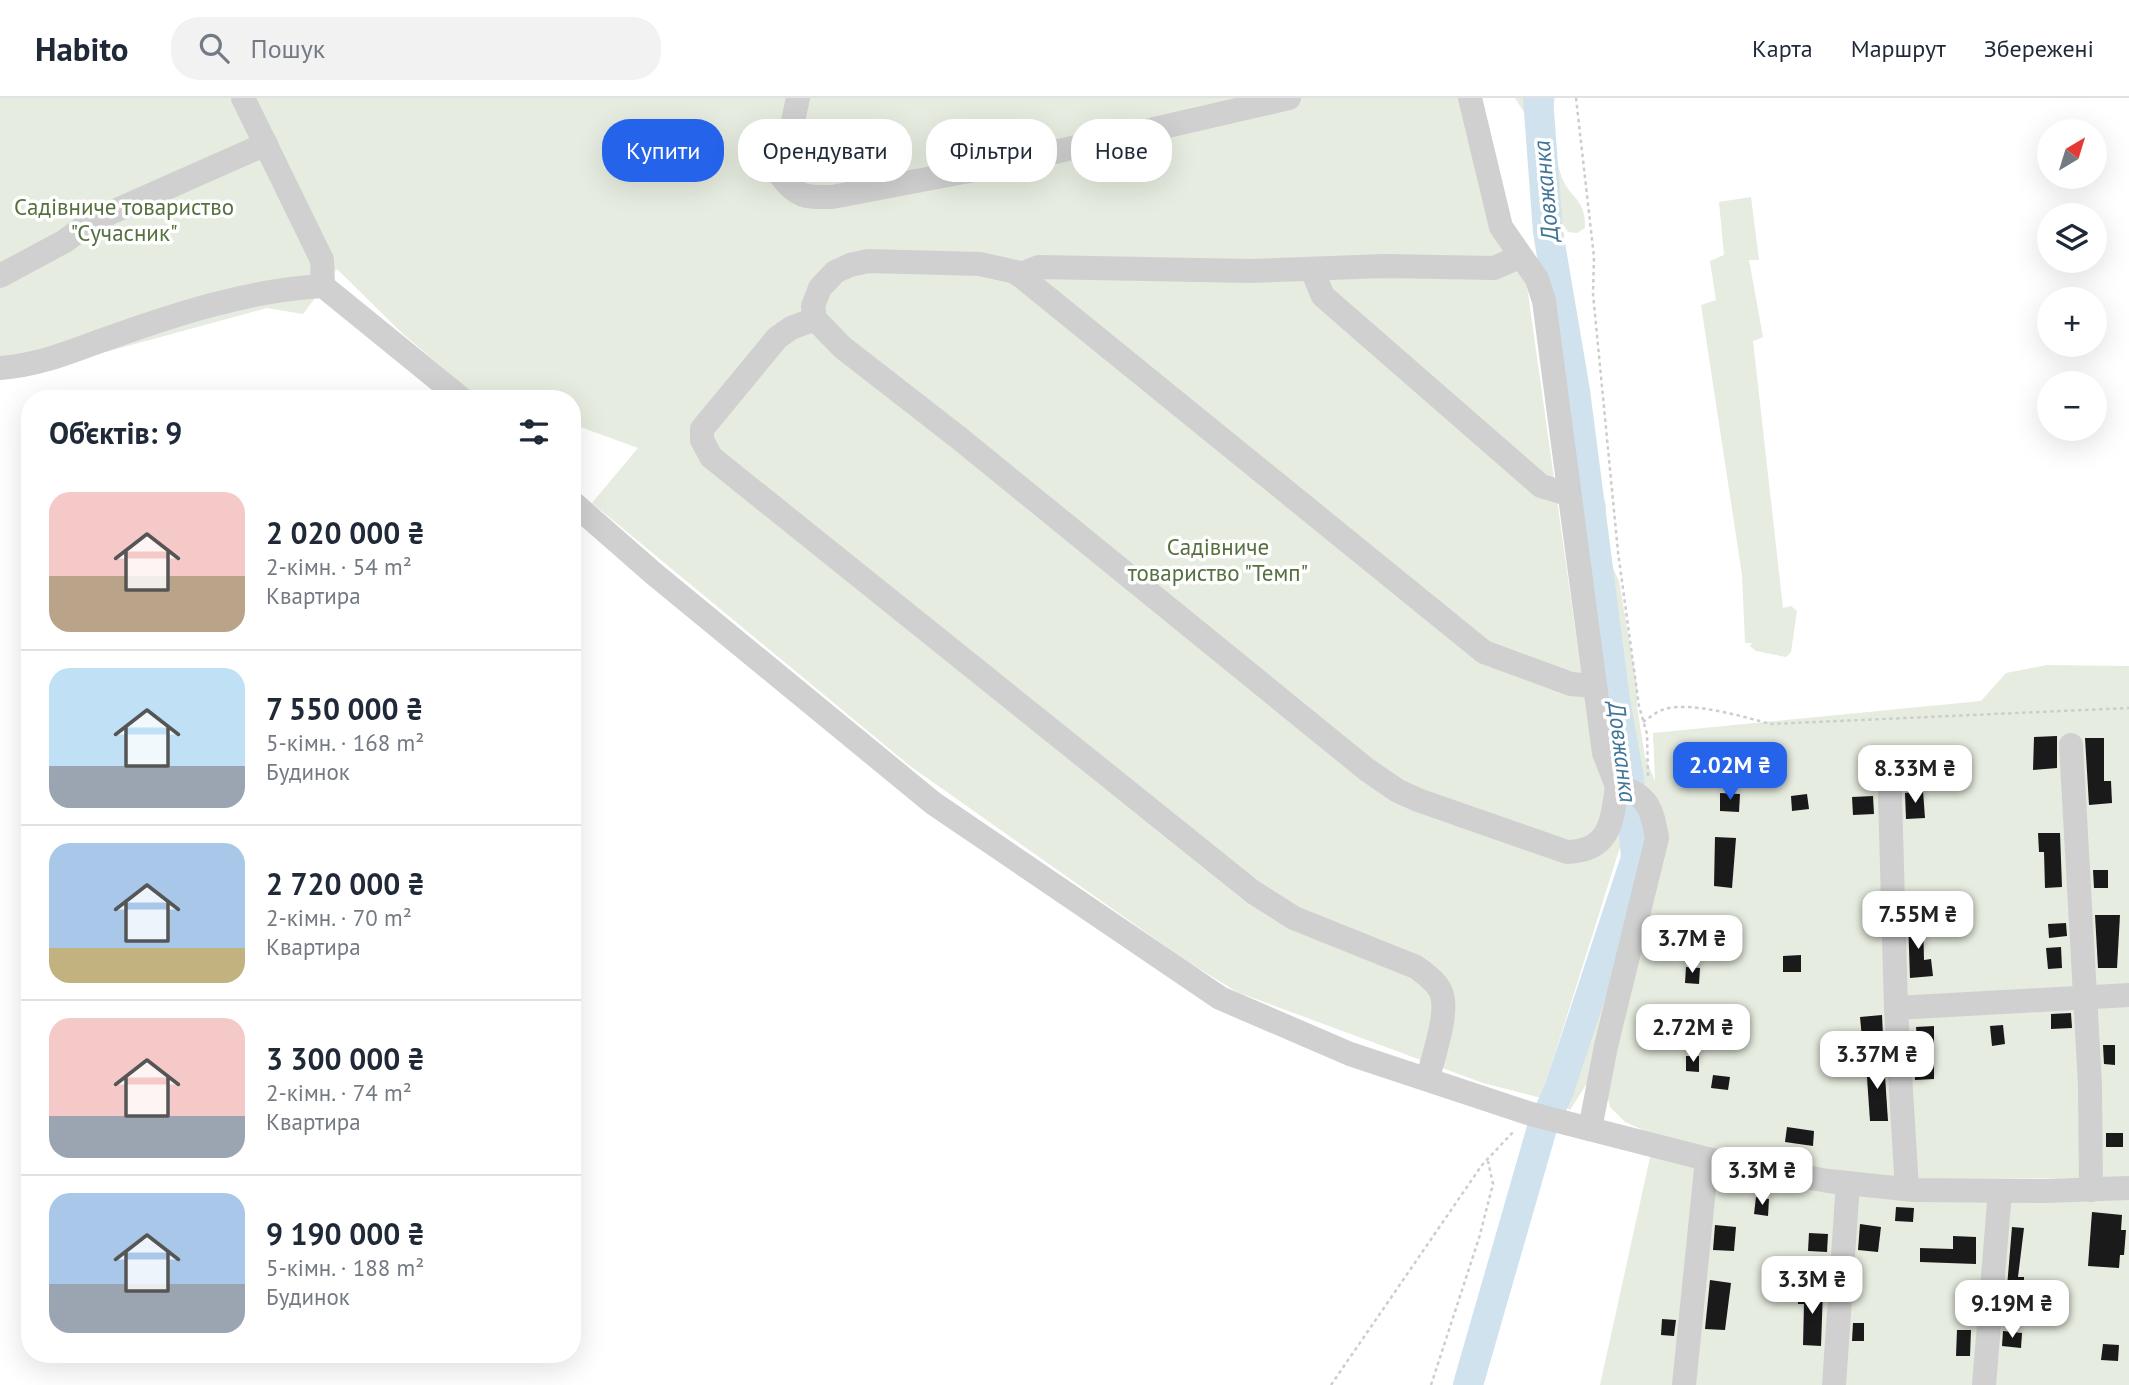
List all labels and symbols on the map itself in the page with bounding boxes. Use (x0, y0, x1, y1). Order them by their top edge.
north arrow (2037, 119, 2107, 189)
water label: Довжанка (1526, 139, 1566, 245)
park label: Садівниче товариство "Сучасник" (14, 192, 234, 247)
park label: Садівниче товариство "Темп" (1128, 532, 1308, 587)
water label: Довжанка (1601, 698, 1644, 804)
pin: 2.02M ₴ (1665, 742, 1795, 802)
pin: 8.33M ₴ (1850, 746, 1980, 805)
pin: 7.55M ₴ (1853, 892, 1983, 951)
pin: 3.7M ₴ (1635, 916, 1749, 975)
pin: 2.72M ₴ (1628, 1004, 1758, 1064)
pin: 3.37M ₴ (1812, 1032, 1942, 1091)
pin: 3.3M ₴ (1705, 1148, 1819, 1207)
pin: 3.3M ₴ (1755, 1256, 1869, 1316)
pin: 9.19M ₴ (1947, 1280, 2077, 1340)

